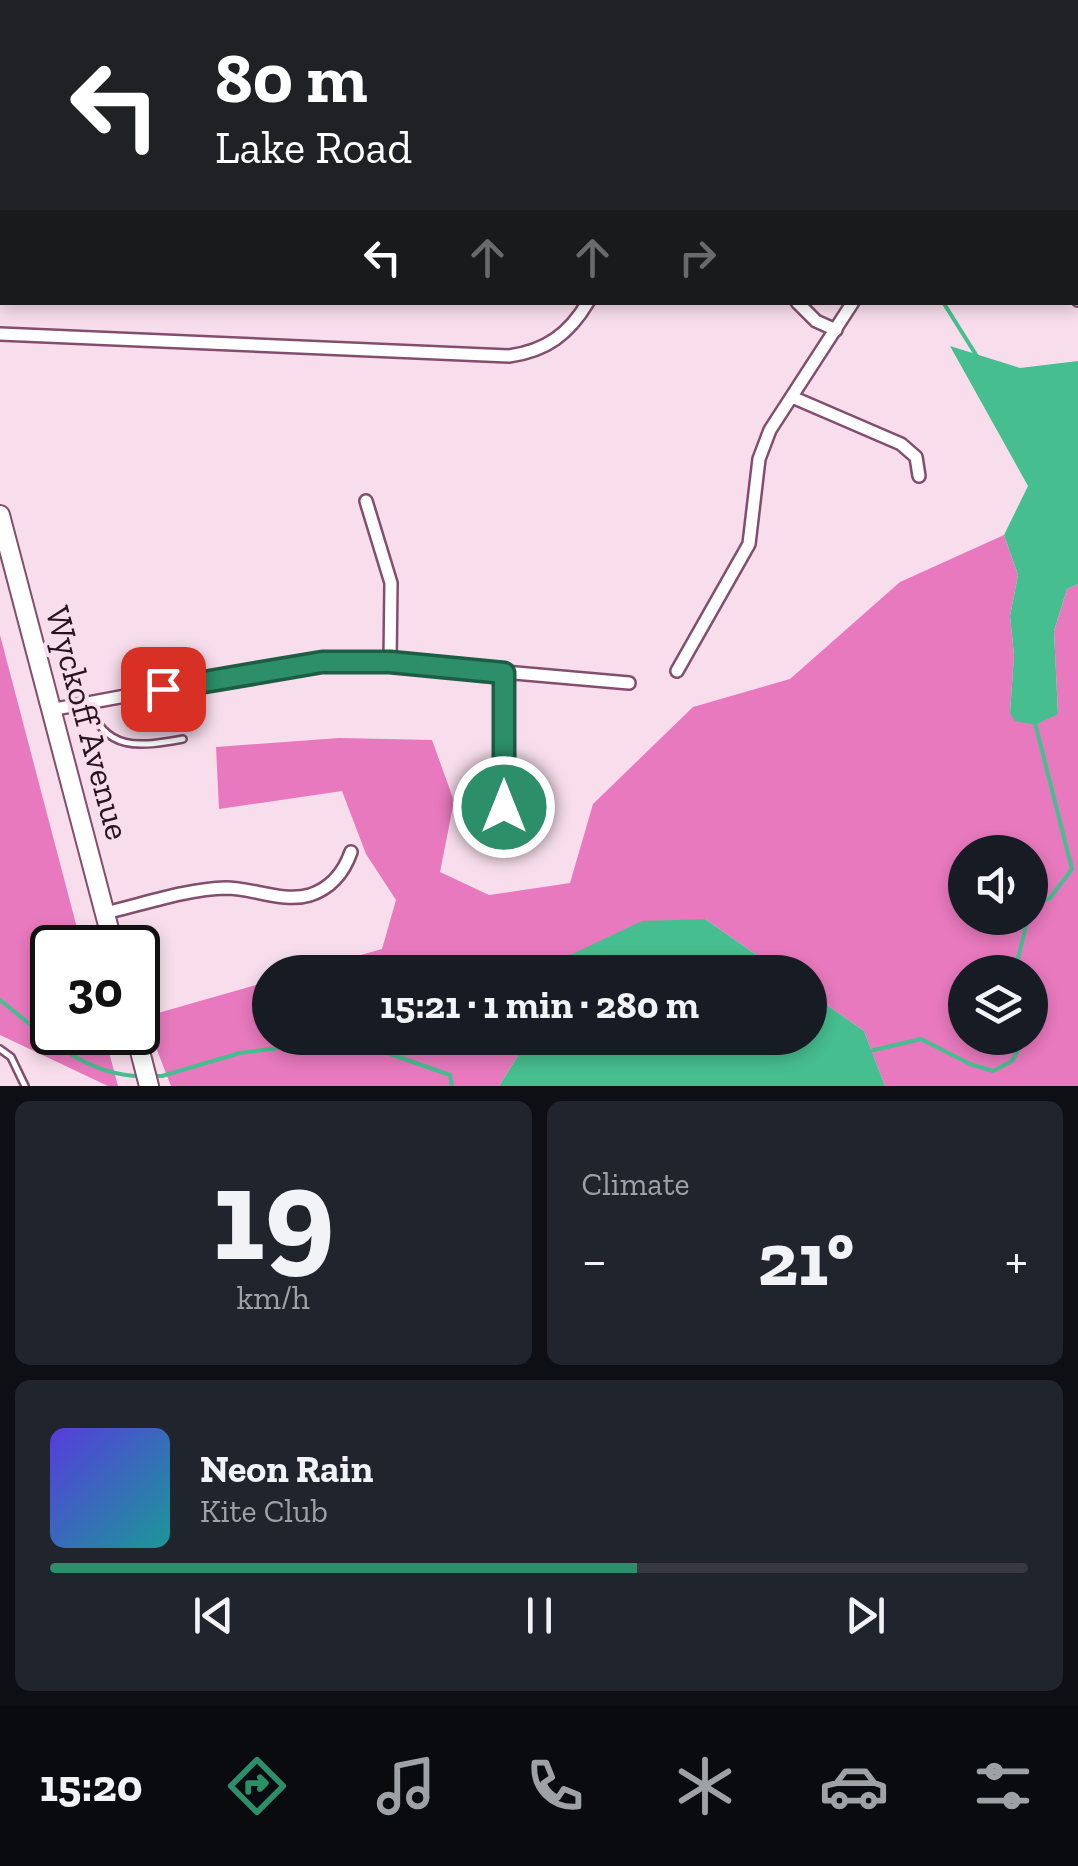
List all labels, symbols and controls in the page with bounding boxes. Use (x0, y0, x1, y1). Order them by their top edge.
text: 80 m (215, 36, 367, 120)
icon: left (50, 40, 180, 170)
text: Lake Road (215, 121, 412, 175)
icon: left (355, 230, 410, 285)
icon: ahead (460, 230, 515, 285)
icon: ahead (565, 230, 620, 285)
icon: right (670, 230, 725, 285)
street label: Wyckoff Avenue (37, 602, 139, 844)
pin (121, 647, 206, 732)
icon: arrive (136, 662, 191, 717)
position arrow (452, 755, 556, 859)
map controls (948, 835, 1048, 1055)
button: sound (948, 835, 1048, 935)
speed limit sign: 30 (30, 925, 160, 1055)
button: layers (948, 955, 1048, 1055)
text: 15:21 · 1 min · 280 m (380, 982, 699, 1028)
text: 19 (212, 1136, 334, 1292)
text: Climate (582, 1165, 690, 1203)
text: 21° (758, 1214, 854, 1304)
text: − (582, 1227, 607, 1293)
text: + (1005, 1227, 1028, 1293)
text: km/h (237, 1279, 310, 1317)
text: Neon Rain (200, 1446, 373, 1492)
text: Kite Club (200, 1492, 328, 1530)
icon: previous (186, 1588, 241, 1643)
icon: pause (512, 1588, 567, 1643)
icon: next (838, 1588, 893, 1643)
icon: directions (222, 1751, 292, 1821)
icon: music (371, 1751, 441, 1821)
icon: phone (520, 1751, 590, 1821)
icon: climate (670, 1751, 740, 1821)
icon: car (819, 1751, 889, 1821)
icon: filters (968, 1751, 1038, 1821)
text: 15:20 (40, 1759, 143, 1813)

